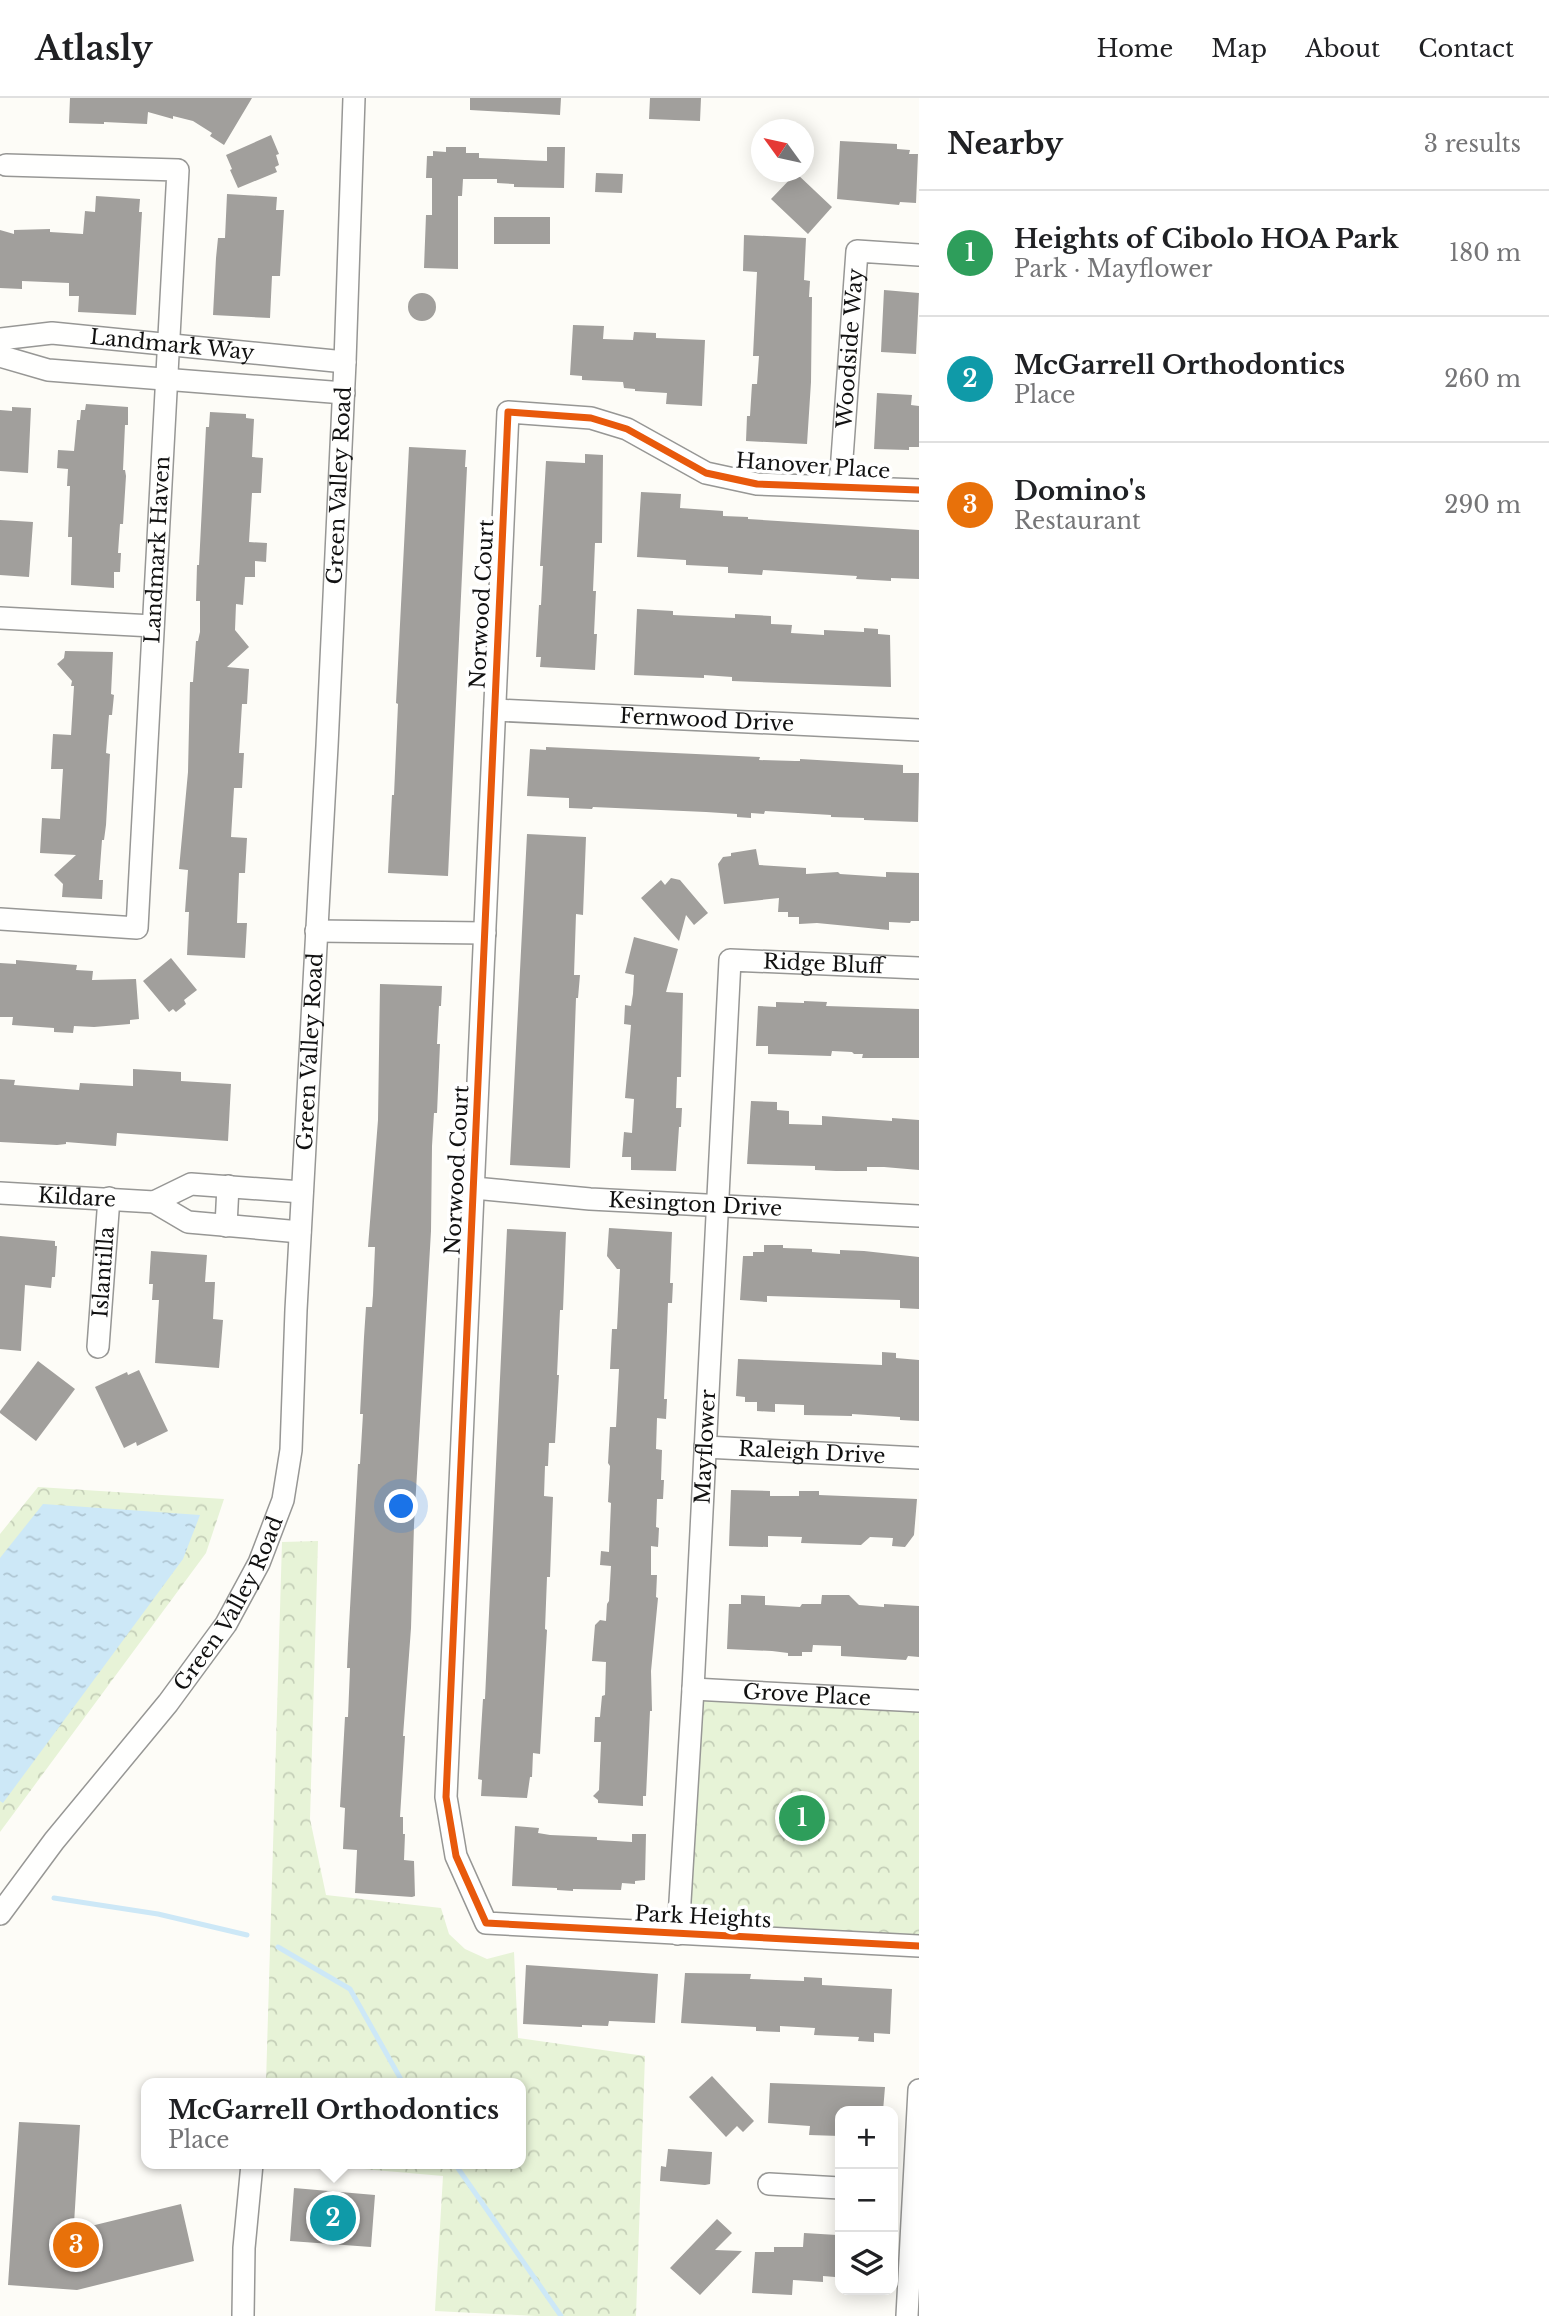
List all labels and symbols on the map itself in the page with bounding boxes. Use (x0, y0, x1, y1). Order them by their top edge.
north arrow (751, 119, 814, 182)
street label: Woodside Way (831, 267, 869, 430)
street label: Landmark Way (89, 324, 256, 366)
street label: Green Valley Road (322, 386, 357, 585)
street label: Hanover Place (735, 448, 891, 484)
street label: Landmark Haven (139, 455, 176, 644)
street label: Norwood Court (465, 518, 499, 689)
street label: Fernwood Drive (619, 703, 795, 737)
street label: Ridge Bluff (763, 948, 887, 980)
street label: Green Valley Road (292, 952, 329, 1151)
street label: Norwood Court (440, 1084, 474, 1255)
street label: Kildare (37, 1182, 117, 1213)
street label: Kesington Drive (608, 1187, 783, 1222)
street label: Islantilla (87, 1225, 120, 1319)
street label: Mayflower (689, 1389, 721, 1505)
street label: Raleigh Drive (738, 1436, 886, 1469)
your location (384, 1489, 418, 1523)
street label: Green Valley Road (168, 1513, 289, 1696)
street label: Grove Place (742, 1679, 871, 1711)
pin: 1 (779, 1792, 825, 1844)
street label: Park Heights (634, 1900, 772, 1934)
pin: 2 (310, 2192, 356, 2244)
pin: 3 (53, 2219, 99, 2271)

